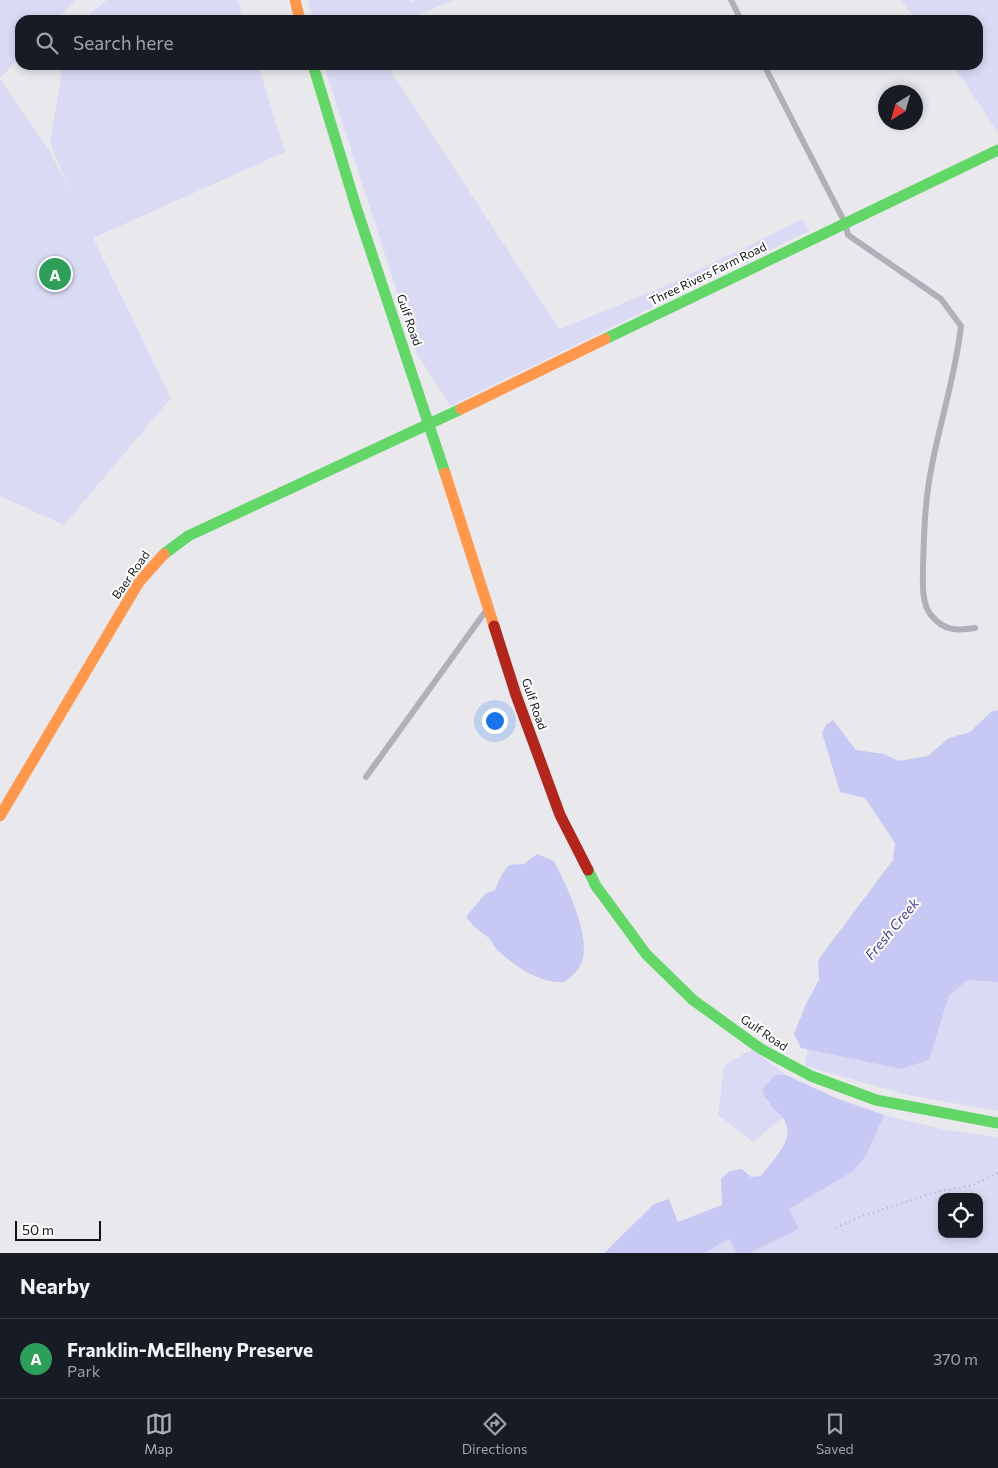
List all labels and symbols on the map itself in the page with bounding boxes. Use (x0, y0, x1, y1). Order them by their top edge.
north arrow (878, 85, 923, 130)
street label: Three Rivers Farm Road (647, 239, 768, 308)
pin: A (39, 255, 71, 293)
street label: Gulf Road (395, 292, 425, 347)
street label: Baer Road (109, 548, 152, 601)
street label: Gulf Road (520, 676, 550, 731)
your location (482, 708, 508, 734)
water label: Fresh Creek (861, 894, 922, 963)
street label: Gulf Road (738, 1011, 791, 1053)
scale bar (15, 1218, 101, 1241)

